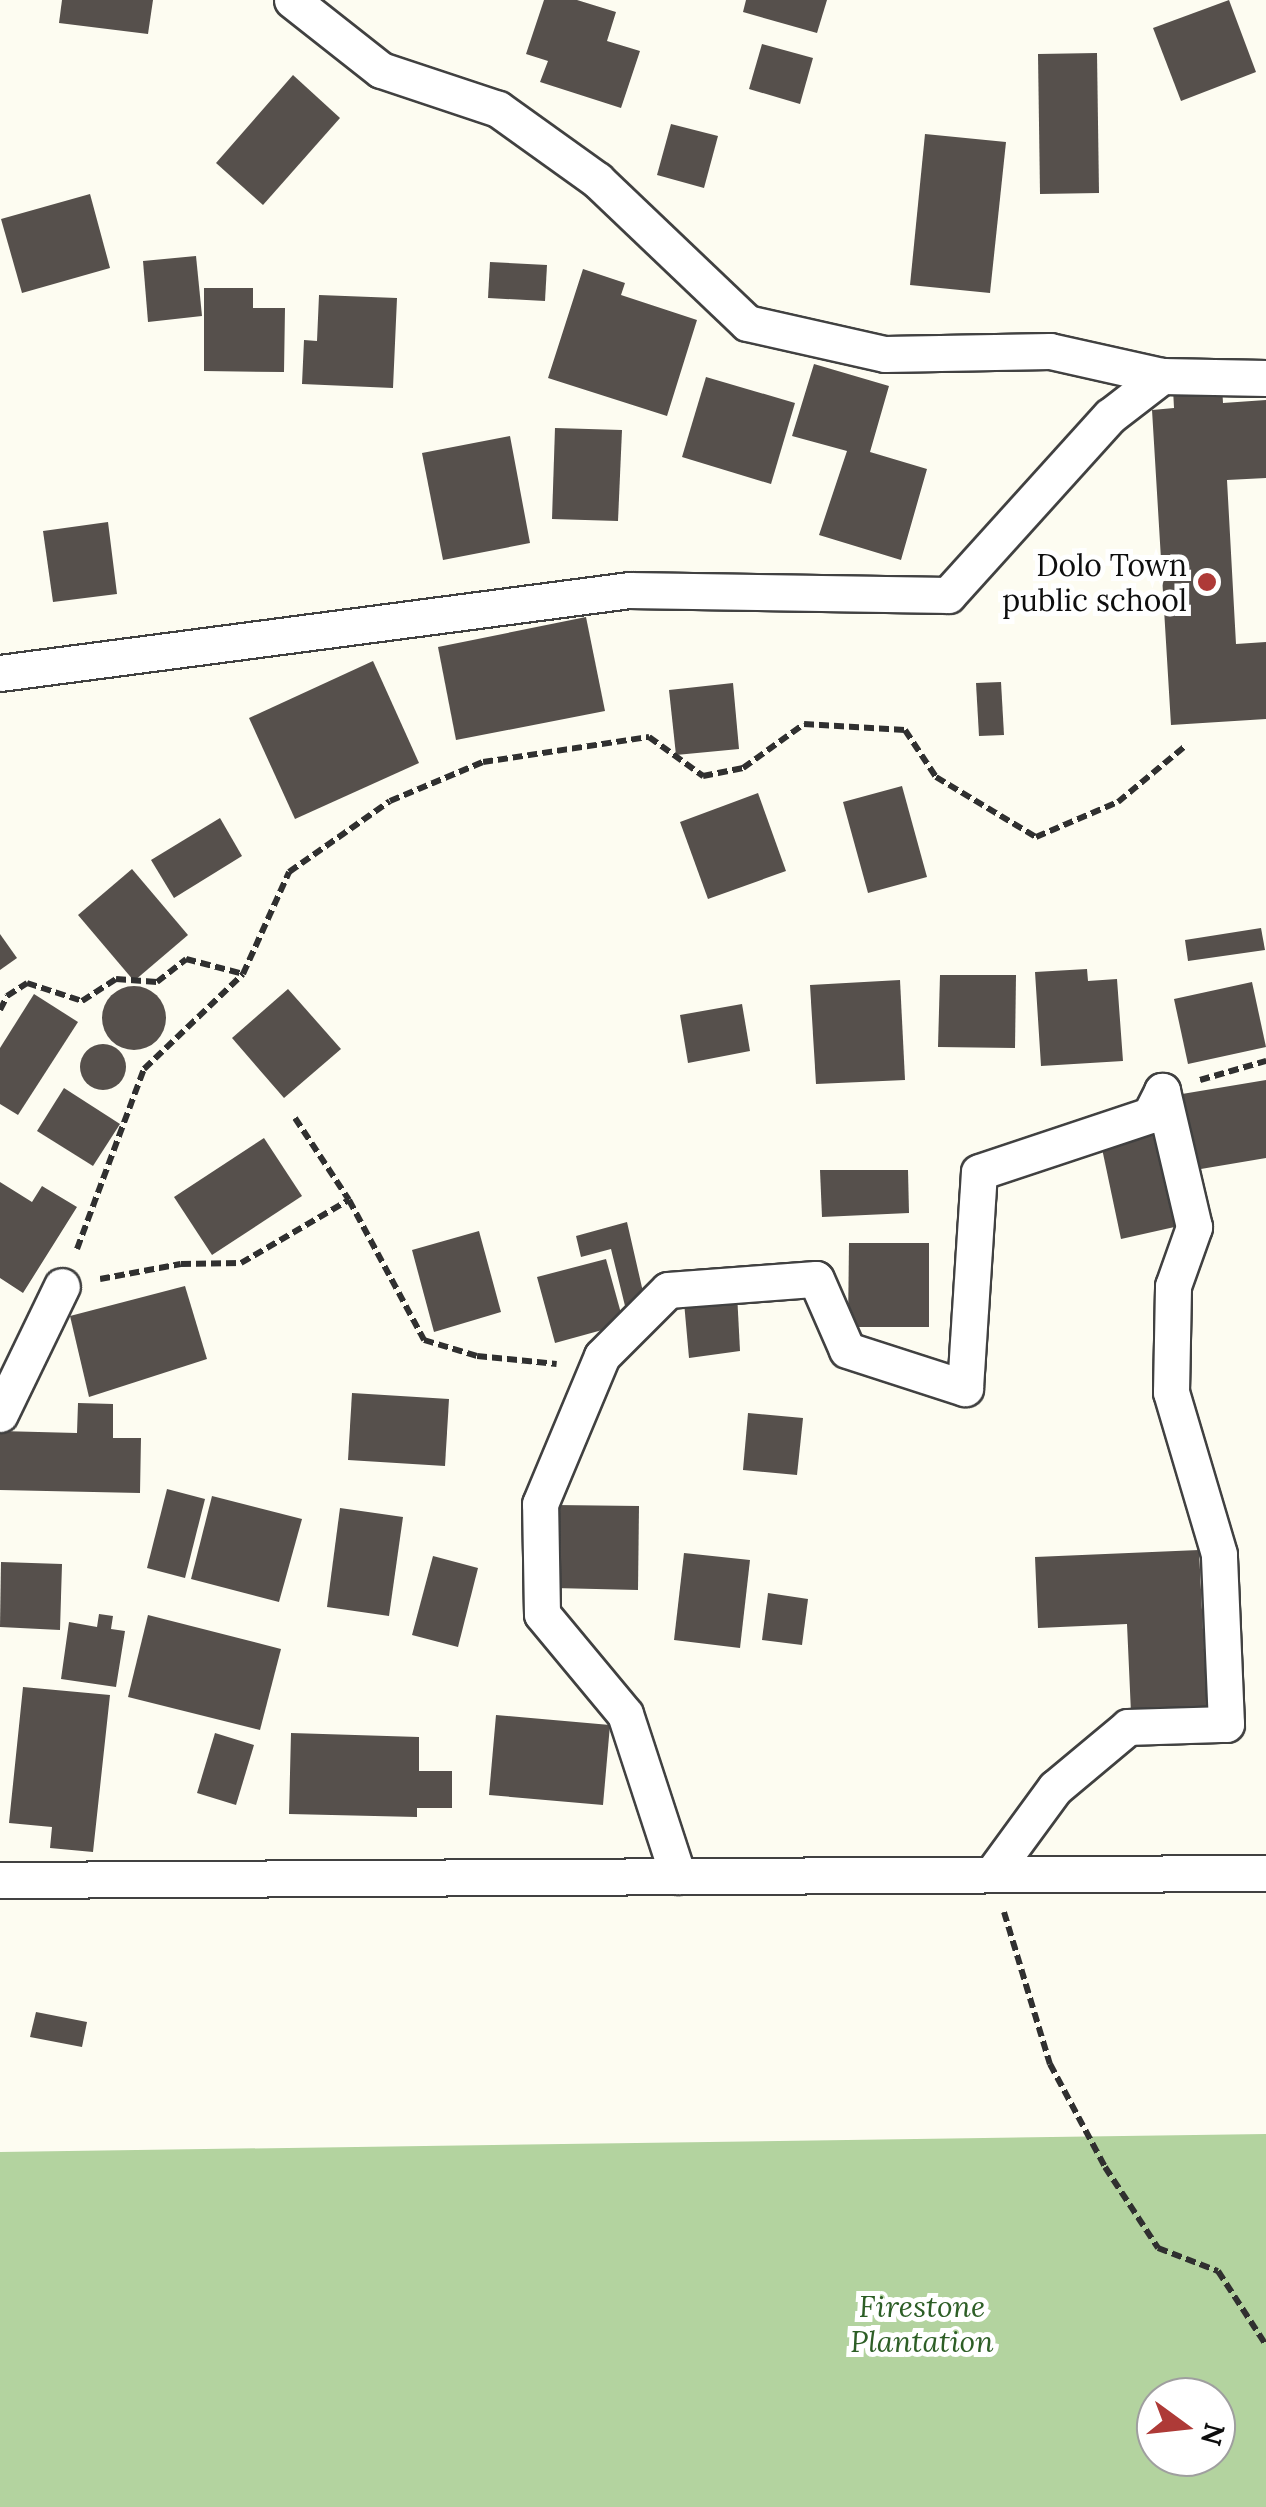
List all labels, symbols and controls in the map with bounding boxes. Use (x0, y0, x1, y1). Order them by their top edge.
place label: Dolo Town public school (1002, 547, 1187, 618)
marker: Dolo Town public school (1196, 571, 1218, 593)
park label: Firestone Plantation (850, 2288, 994, 2358)
north arrow (1136, 2377, 1236, 2477)
text: N (1193, 2419, 1233, 2449)

